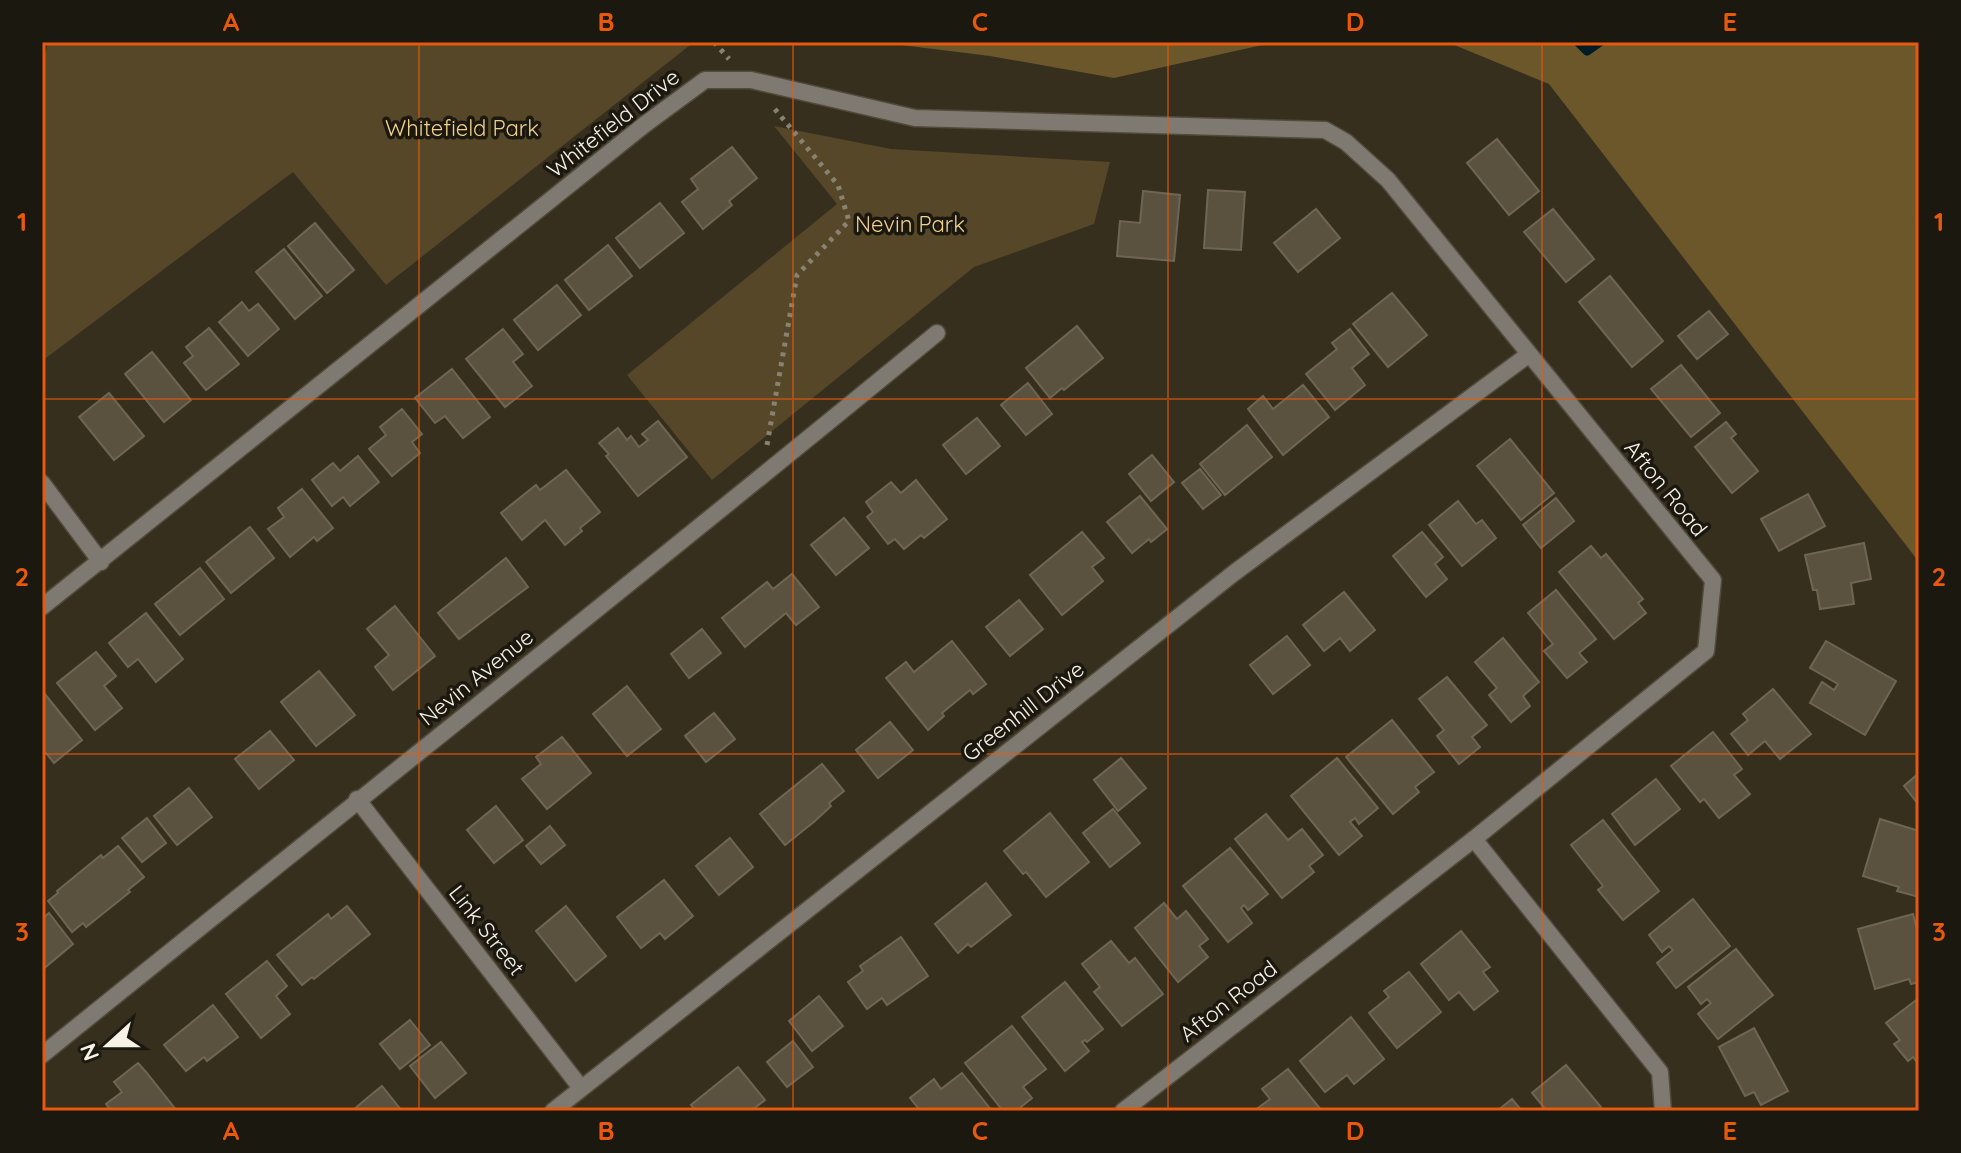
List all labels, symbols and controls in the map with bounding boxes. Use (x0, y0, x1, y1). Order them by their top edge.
text: A (223, 5, 240, 38)
text: B (597, 5, 615, 38)
text: C (972, 5, 988, 38)
text: D (1346, 5, 1364, 38)
text: E (1723, 5, 1737, 38)
street label: Whitefield Drive (541, 63, 685, 183)
park label: Whitefield Park (385, 114, 539, 142)
text: 1 (17, 205, 27, 238)
text: 1 (1934, 205, 1944, 238)
park label: Nevin Park (855, 210, 965, 238)
street label: Afton Road (1619, 434, 1713, 542)
text: 2 (15, 560, 29, 593)
text: 2 (1932, 560, 1946, 593)
street label: Nevin Avenue (413, 622, 539, 732)
street label: Greenhill Drive (956, 655, 1090, 767)
street label: Link Street (443, 879, 531, 981)
text: 3 (15, 915, 29, 948)
text: 3 (1932, 915, 1946, 948)
street label: Afton Road (1174, 954, 1282, 1048)
north arrow (68, 1005, 148, 1085)
text: N (73, 1040, 105, 1065)
text: A (223, 1114, 240, 1147)
text: B (597, 1114, 615, 1147)
text: C (972, 1114, 988, 1147)
text: D (1346, 1114, 1364, 1147)
text: E (1723, 1114, 1737, 1147)

